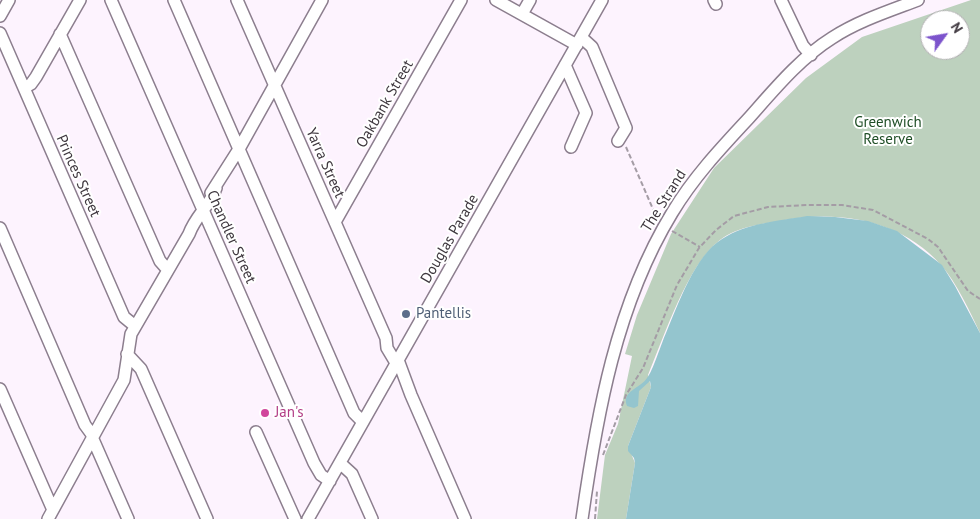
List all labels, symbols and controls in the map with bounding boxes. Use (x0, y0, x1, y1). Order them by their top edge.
north arrow (920, 10, 970, 60)
text: N (947, 19, 967, 36)
street label: Oakbank Street (353, 57, 417, 151)
park label: Greenwich Reserve (854, 114, 922, 149)
street label: Yarra Street (302, 125, 348, 201)
street label: Princes Street (52, 132, 104, 220)
street label: The Strand (638, 167, 690, 235)
street label: Chandler Street (202, 188, 260, 286)
street label: Douglas Parade (417, 191, 483, 287)
place label: Pantellis (416, 305, 471, 323)
marker: Pantellis (400, 308, 412, 320)
place label: Jan's (275, 404, 304, 422)
marker: Jan's (259, 407, 271, 419)

